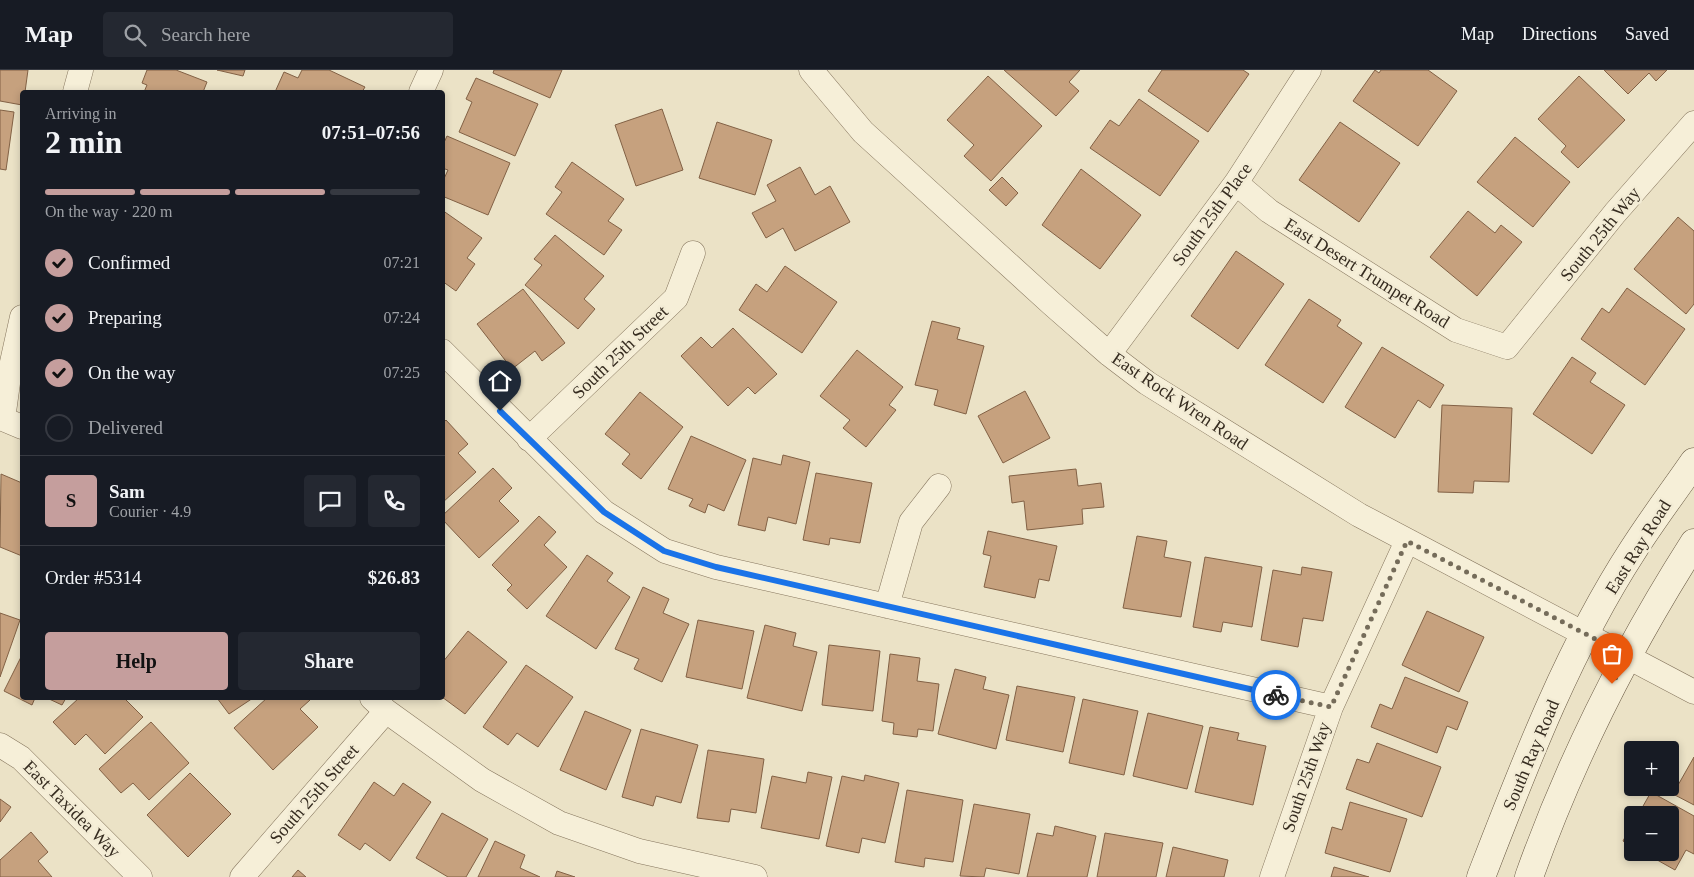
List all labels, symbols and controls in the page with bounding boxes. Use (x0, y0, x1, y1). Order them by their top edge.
search box (103, 12, 453, 57)
text: Map (25, 21, 73, 47)
icon: search (121, 21, 149, 49)
text: Search here (161, 24, 250, 45)
text: Map (1461, 24, 1494, 44)
text: Directions (1522, 24, 1597, 44)
text: Saved (1625, 24, 1669, 44)
text: Arriving in (45, 105, 117, 122)
text: 07:51–07:56 (322, 122, 420, 143)
text: 2 min (45, 124, 122, 160)
street label: South 25th Place (1168, 159, 1256, 269)
street label: South 25th Way (1556, 183, 1644, 285)
text: On the way · 220 m (45, 203, 173, 220)
street label: East Desert Trumpet Road (1281, 214, 1453, 332)
icon: check (45, 249, 73, 277)
text: Confirmed (88, 252, 170, 273)
text: 07:21 (384, 254, 420, 271)
street label: South 25th Street (568, 301, 672, 403)
icon: check (45, 304, 73, 332)
text: Preparing (88, 307, 162, 328)
text: 07:24 (384, 309, 420, 326)
street label: East Rock Wren Road (1108, 348, 1252, 454)
icon: check (45, 359, 73, 387)
pin (479, 360, 521, 411)
text: On the way (88, 362, 176, 383)
text: 07:25 (384, 364, 420, 381)
icon: home (486, 367, 514, 395)
text: Delivered (88, 417, 163, 438)
button: chat (304, 475, 356, 527)
button: phone (368, 475, 420, 527)
text: Sam (109, 481, 145, 502)
text: S (66, 490, 76, 511)
street label: East Ray Road (1601, 496, 1675, 598)
text: Courier · 4.9 (109, 503, 191, 520)
text: Order #5314 (45, 567, 142, 588)
text: $26.83 (368, 567, 420, 588)
button: Help (45, 632, 228, 690)
button: Share (238, 632, 420, 690)
pin (1591, 633, 1633, 684)
icon: bag (1598, 640, 1626, 668)
courier (1251, 670, 1301, 720)
icon: bike (1262, 681, 1290, 709)
street label: South Ray Road (1499, 697, 1563, 813)
street label: South 25th Way (1278, 719, 1334, 835)
street label: South 25th Street (265, 740, 363, 848)
map controls (1624, 741, 1679, 861)
button: + (1624, 741, 1679, 796)
street label: East Taxidea Way (19, 756, 125, 862)
button: − (1624, 806, 1679, 861)

